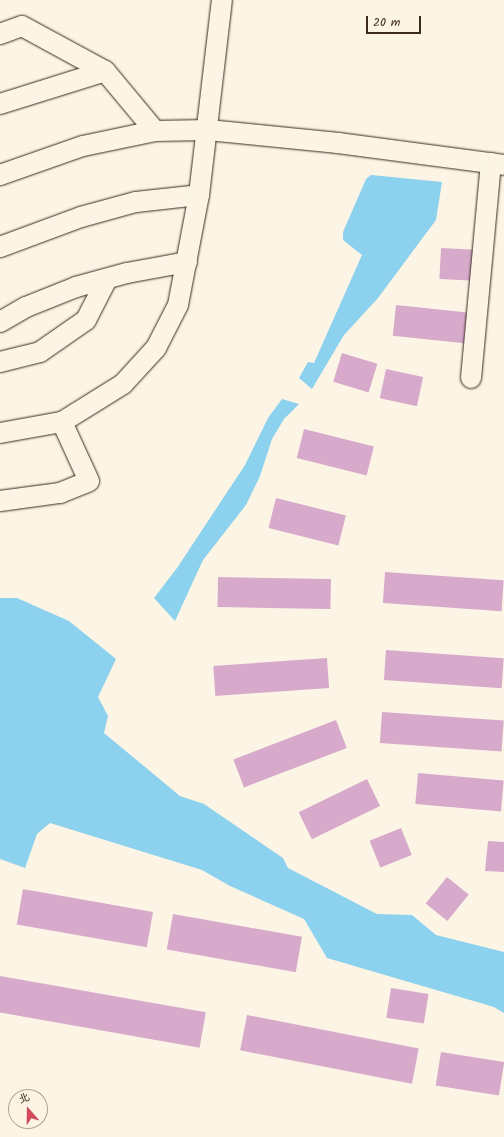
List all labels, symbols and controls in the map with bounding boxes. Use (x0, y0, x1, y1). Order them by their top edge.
scale bar (368, 8, 423, 34)
text: 20 m (373, 13, 400, 32)
text: 北 (16, 1088, 32, 1109)
north arrow (8, 1089, 48, 1129)

